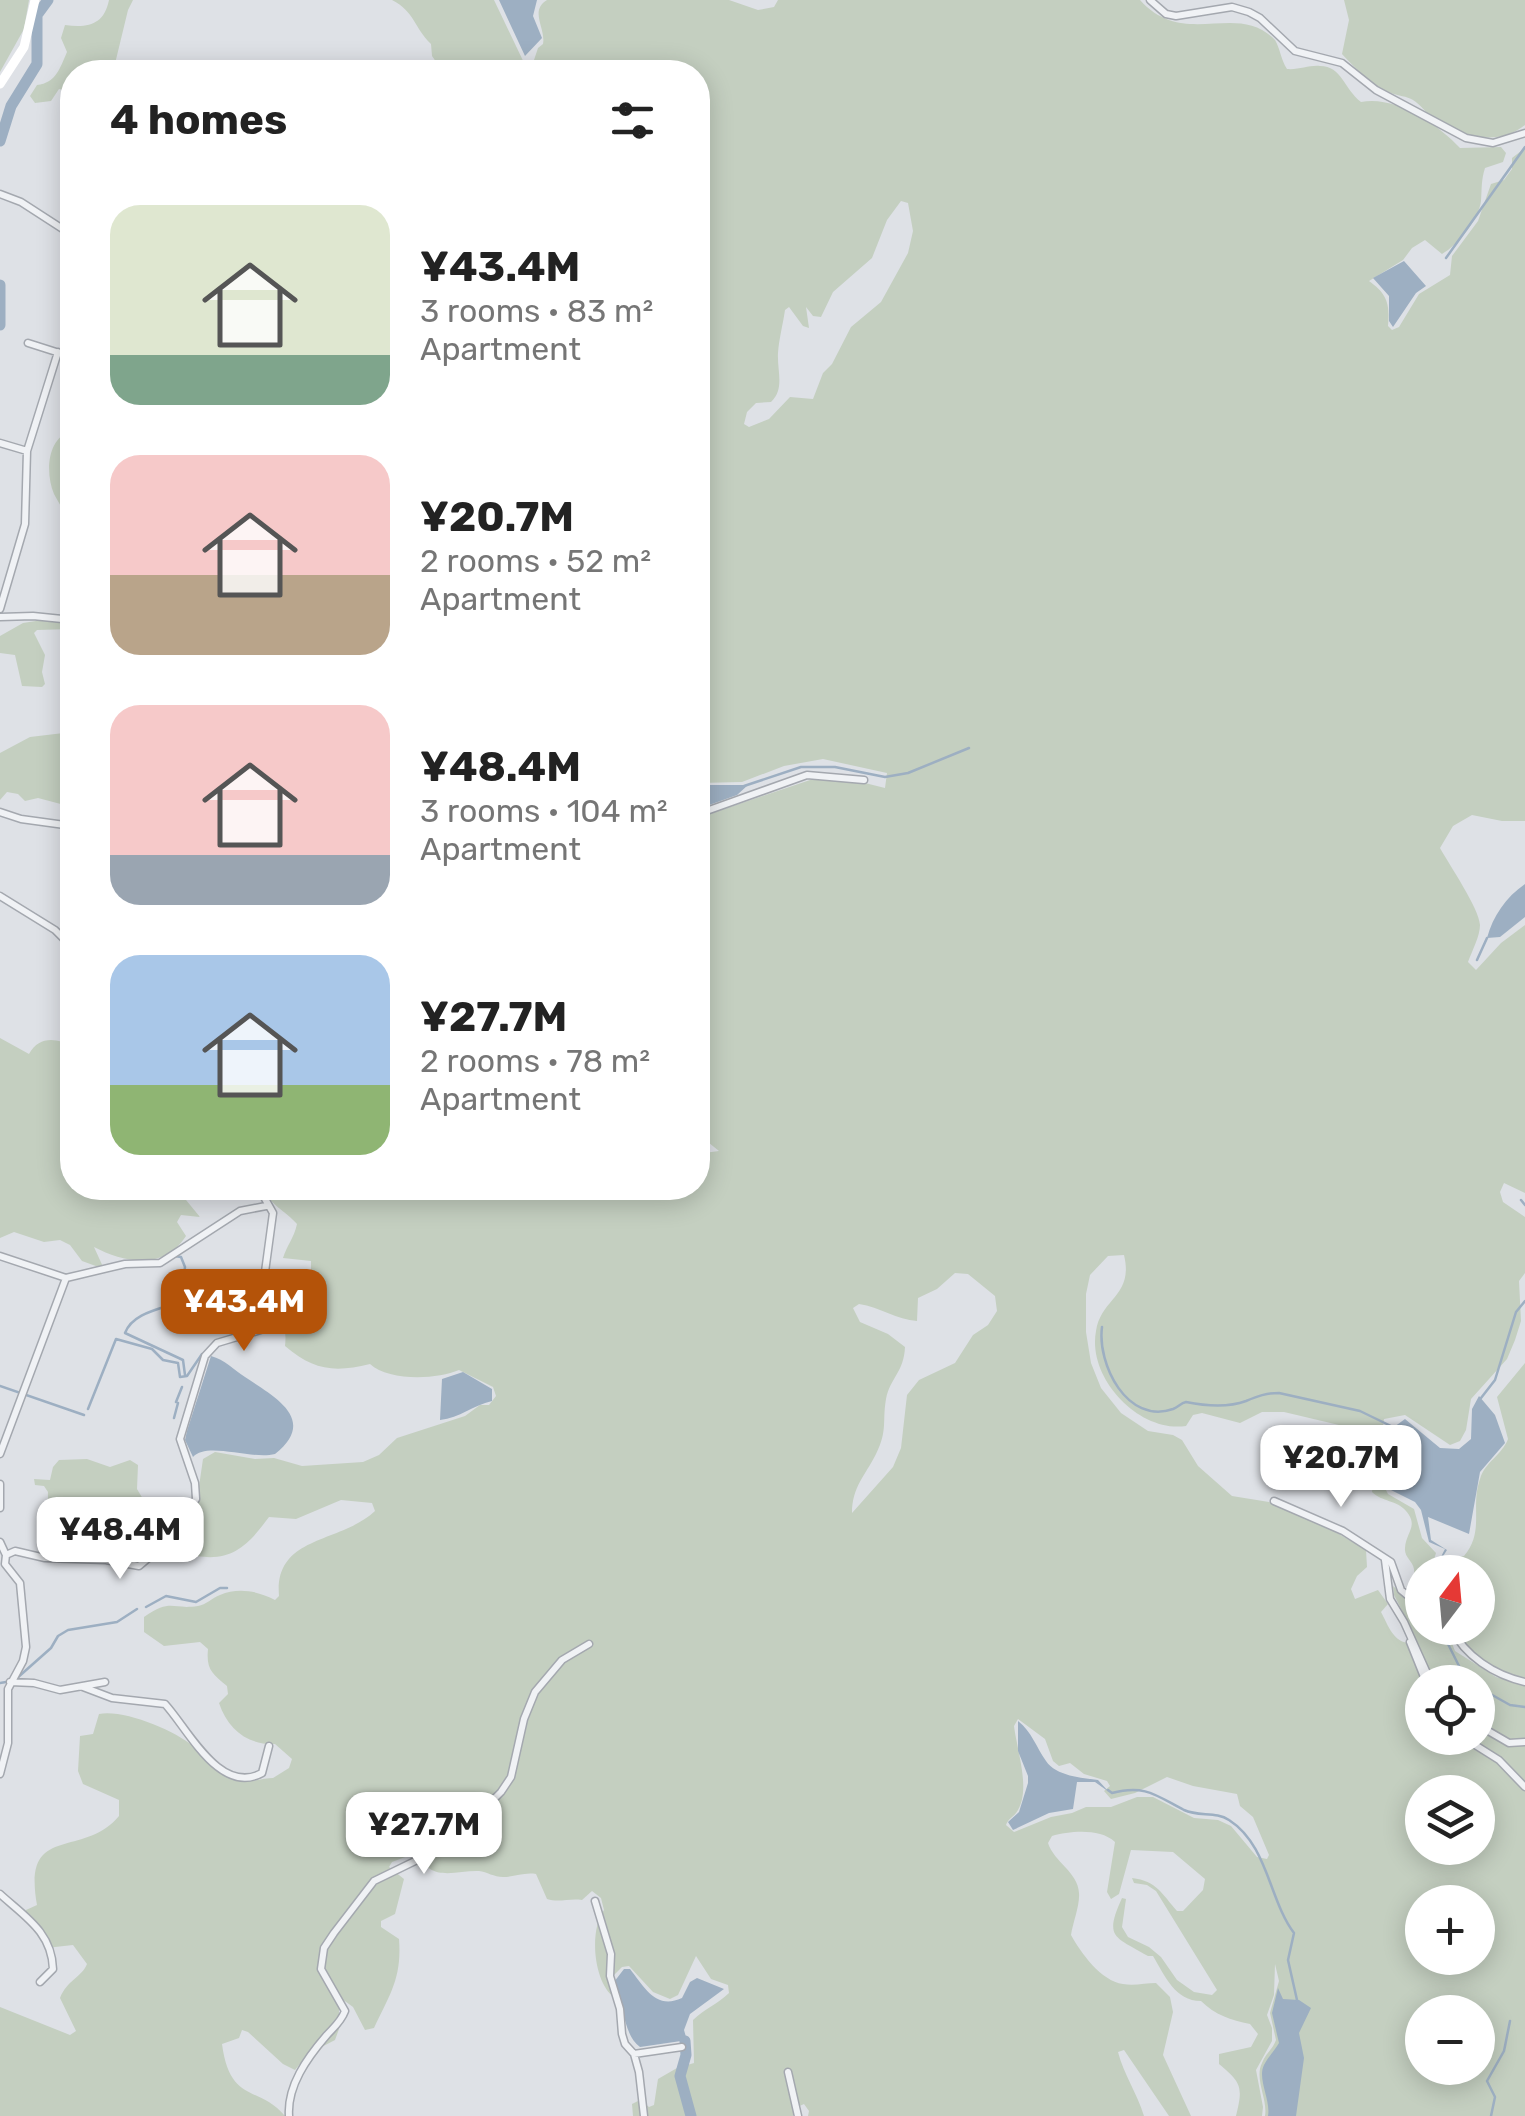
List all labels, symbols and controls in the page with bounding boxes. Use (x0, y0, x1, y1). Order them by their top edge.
icon: filters (605, 93, 660, 148)
text: 4 homes (110, 95, 287, 145)
text: ¥43.4M (420, 242, 580, 292)
icon: home (190, 245, 310, 365)
text: 3 rooms · 83 m² (420, 292, 653, 330)
text: Apartment (420, 330, 581, 368)
text: ¥20.7M (420, 492, 574, 542)
icon: home (190, 495, 310, 615)
text: 2 rooms · 52 m² (420, 542, 651, 580)
text: Apartment (420, 580, 581, 618)
text: ¥48.4M (420, 742, 581, 792)
icon: home (190, 745, 310, 865)
text: 3 rooms · 104 m² (420, 792, 668, 830)
text: Apartment (420, 830, 581, 868)
text: ¥27.7M (420, 992, 567, 1042)
icon: home (190, 995, 310, 1115)
text: 2 rooms · 78 m² (420, 1042, 650, 1080)
text: Apartment (420, 1080, 581, 1118)
pin: ¥43.4M (163, 1269, 325, 1354)
text: ¥43.4M (183, 1282, 305, 1320)
pin: ¥20.7M (1260, 1425, 1422, 1510)
text: ¥20.7M (1282, 1438, 1400, 1476)
pin: ¥48.4M (39, 1497, 201, 1582)
text: ¥48.4M (59, 1510, 181, 1548)
north arrow (1405, 1555, 1495, 1645)
map controls (1405, 1555, 1495, 2085)
button: locate (1405, 1665, 1495, 1755)
button: layers (1405, 1775, 1495, 1865)
pin: ¥27.7M (343, 1792, 505, 1877)
text: ¥27.7M (368, 1805, 480, 1843)
button: + (1405, 1885, 1495, 1975)
button: − (1405, 1995, 1495, 2085)

